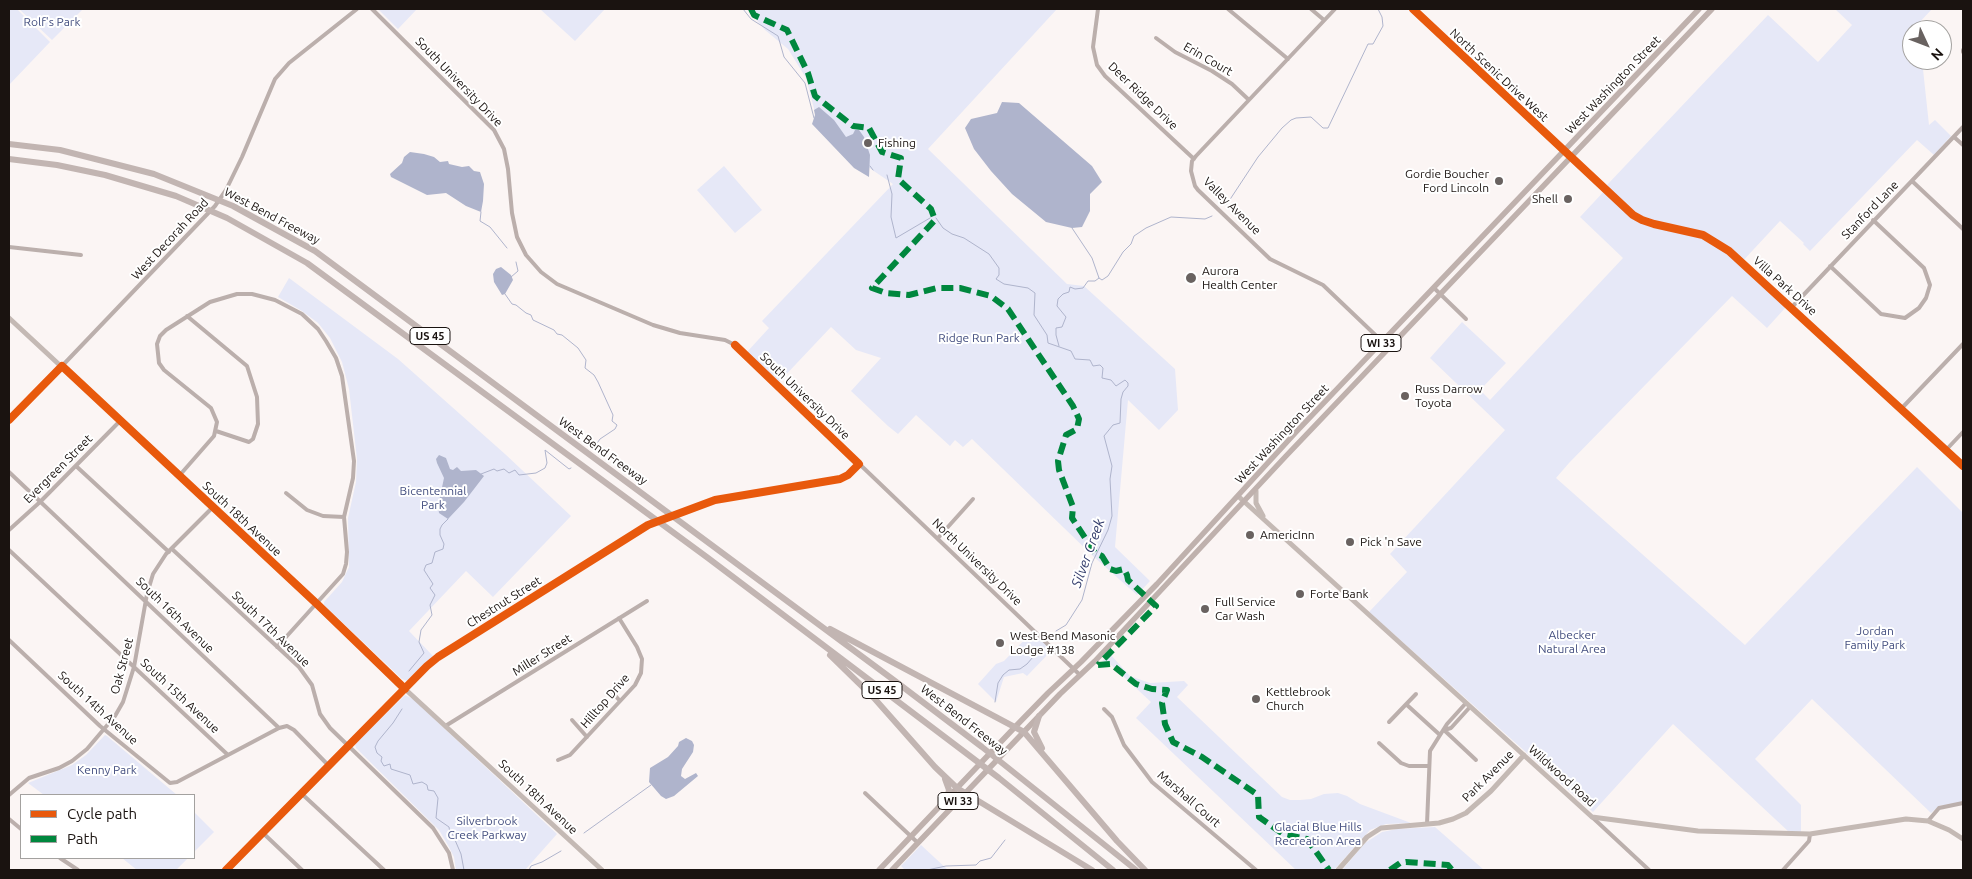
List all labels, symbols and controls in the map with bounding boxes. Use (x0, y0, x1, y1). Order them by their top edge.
park label: Rolf's Park (24, 15, 80, 29)
north arrow (1902, 20, 1952, 70)
street label: North Scenic Drive West (1447, 26, 1551, 124)
street label: West Washington Street (1562, 33, 1664, 137)
street label: South University Drive (412, 34, 506, 130)
street label: Erin Court (1181, 39, 1235, 79)
text: N (1928, 45, 1947, 64)
street label: Deer Ridge Drive (1105, 59, 1181, 133)
place label: Fishing (878, 136, 916, 150)
marker: Fishing (862, 137, 874, 149)
place label: Gordie Boucher Ford Lincoln (1405, 167, 1489, 195)
street label: Valley Avenue (1200, 174, 1264, 238)
marker: Gordie Boucher Ford Lincoln (1493, 175, 1505, 187)
street label: Stanford Lane (1839, 178, 1901, 242)
street label: West Bend Freeway (222, 185, 322, 247)
place label: Shell (1532, 192, 1558, 206)
marker: Shell (1562, 193, 1574, 205)
street label: West Decorah Road (129, 195, 211, 283)
street label: Villa Park Drive (1750, 254, 1820, 318)
place label: Aurora Health Center (1202, 264, 1277, 292)
marker: Aurora Health Center (1184, 271, 1198, 285)
road number: US 45 (410, 328, 450, 344)
park label: Ridge Run Park (938, 331, 1020, 345)
road number: WI 33 (1361, 334, 1401, 352)
street label: South University Drive (757, 349, 853, 443)
street label: West Washington Street (1232, 381, 1332, 487)
place label: Russ Darrow Toyota (1415, 382, 1483, 410)
marker: Russ Darrow Toyota (1399, 390, 1411, 402)
street label: West Bend Freeway (556, 414, 650, 488)
street label: Evergreen Street (21, 432, 95, 506)
street label: South 18th Avenue (200, 479, 284, 559)
park label: Bicentennial Park (400, 484, 466, 512)
street label: North University Drive (929, 515, 1025, 609)
water label: Silver Creek (1068, 516, 1108, 590)
place label: AmericInn (1260, 528, 1315, 542)
marker: AmericInn (1244, 529, 1256, 541)
place label: Pick 'n Save (1360, 535, 1422, 549)
marker: Pick 'n Save (1344, 536, 1356, 548)
street label: Chestnut Street (464, 573, 544, 631)
street label: South 16th Avenue (133, 574, 217, 656)
place label: Forte Bank (1310, 587, 1369, 601)
street label: South 17th Avenue (229, 588, 313, 670)
marker: Forte Bank (1294, 588, 1306, 600)
place label: Full Service Car Wash (1215, 595, 1276, 623)
marker: Full Service Car Wash (1199, 603, 1211, 615)
park label: Jordan Family Park (1845, 624, 1905, 652)
park label: Albecker Natural Area (1538, 628, 1606, 656)
place label: West Bend Masonic Lodge #138 (1010, 629, 1115, 657)
street label: Miller Street (510, 631, 574, 679)
street label: Oak Street (108, 636, 136, 696)
marker: West Bend Masonic Lodge #138 (994, 637, 1006, 649)
street label: South 15th Avenue (138, 656, 222, 736)
street label: South 14th Avenue (55, 668, 141, 748)
street label: Hilltop Drive (577, 671, 633, 731)
road number: US 45 (862, 682, 902, 698)
street label: West Bend Freeway (918, 682, 1010, 758)
place label: Kettlebrook Church (1266, 685, 1331, 713)
marker: Kettlebrook Church (1250, 693, 1262, 705)
street label: Wildwood Road (1526, 742, 1598, 810)
street label: Park Avenue (1459, 747, 1517, 805)
street label: South 18th Avenue (496, 757, 580, 837)
park label: Kenny Park (77, 763, 137, 777)
street label: Marshall Court (1155, 768, 1223, 830)
road number: WI 33 (938, 792, 978, 809)
legend (20, 794, 195, 859)
text: Cycle path (67, 805, 137, 822)
park label: Silverbrook Creek Parkway (447, 814, 527, 842)
park label: Glacial Blue Hills Recreation Area (1274, 820, 1362, 848)
text: Path (67, 830, 98, 847)

